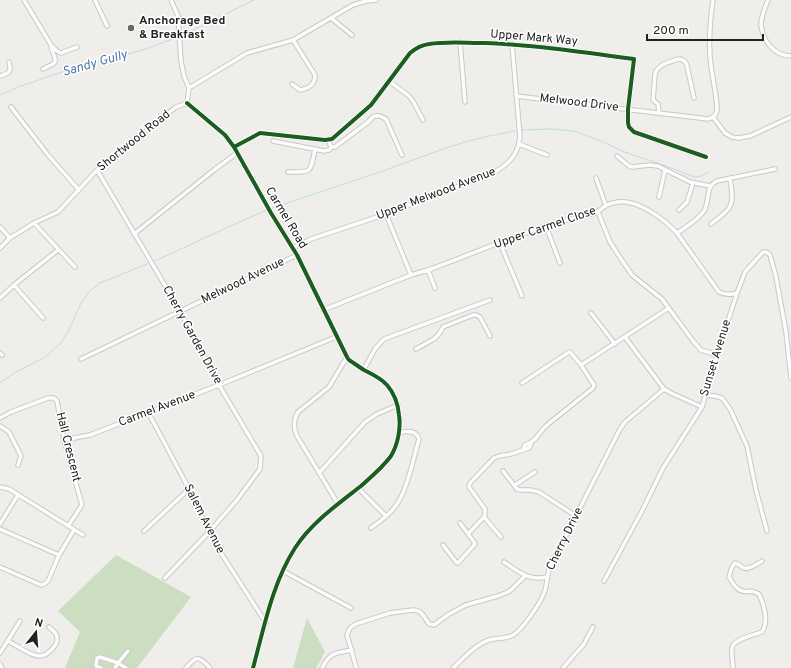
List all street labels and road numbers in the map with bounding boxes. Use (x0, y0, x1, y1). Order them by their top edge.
street label: Upper Mark Way (490, 26, 578, 50)
street label: Melwood Drive (539, 90, 619, 116)
street label: Shortwood Road (94, 107, 174, 175)
street label: Upper Melwood Avenue (374, 164, 498, 224)
street label: Carmel Road (261, 184, 311, 252)
street label: Upper Carmel Close (492, 203, 598, 253)
street label: Melwood Avenue (199, 254, 287, 308)
street label: Cherry Garden Drive (158, 283, 226, 387)
street label: Sunset Avenue (697, 318, 735, 398)
street label: Carmel Avenue (116, 387, 198, 431)
street label: Hall Crescent (52, 411, 84, 483)
street label: Salem Avenue (180, 482, 228, 556)
street label: Cherry Drive (543, 505, 587, 573)

